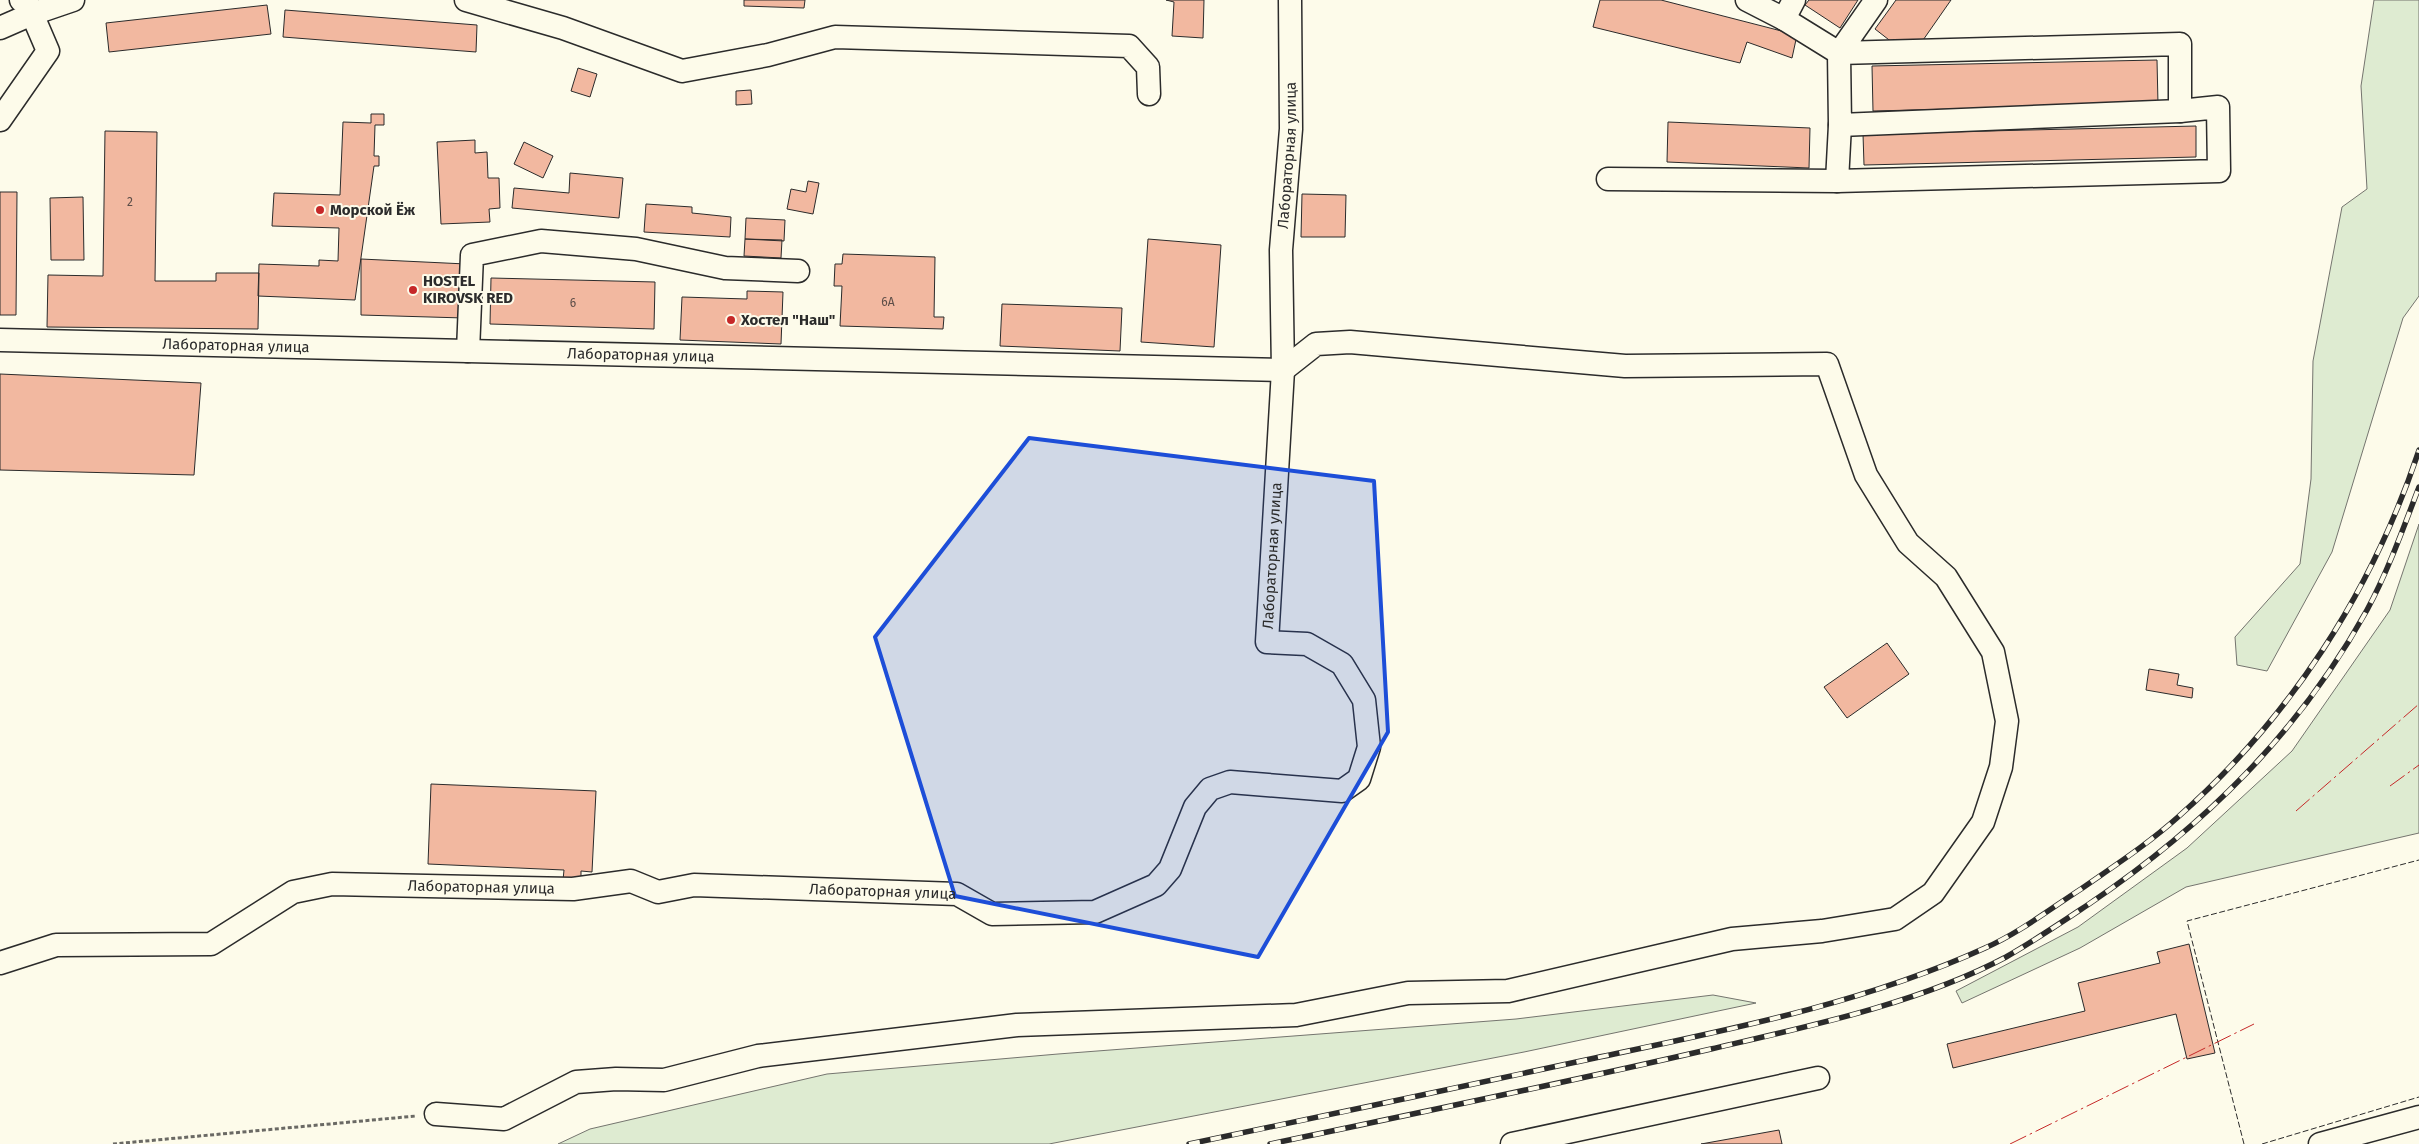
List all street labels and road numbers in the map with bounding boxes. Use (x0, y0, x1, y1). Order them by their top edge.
street label: Лабораторная улица (1274, 82, 1300, 230)
street label: Лабораторная улица (162, 335, 310, 356)
street label: Лабораторная улица (567, 344, 715, 366)
street label: Лабораторная улица (1259, 482, 1285, 630)
street label: Лабораторная улица (407, 877, 555, 898)
street label: Лабораторная улица (809, 880, 957, 903)

